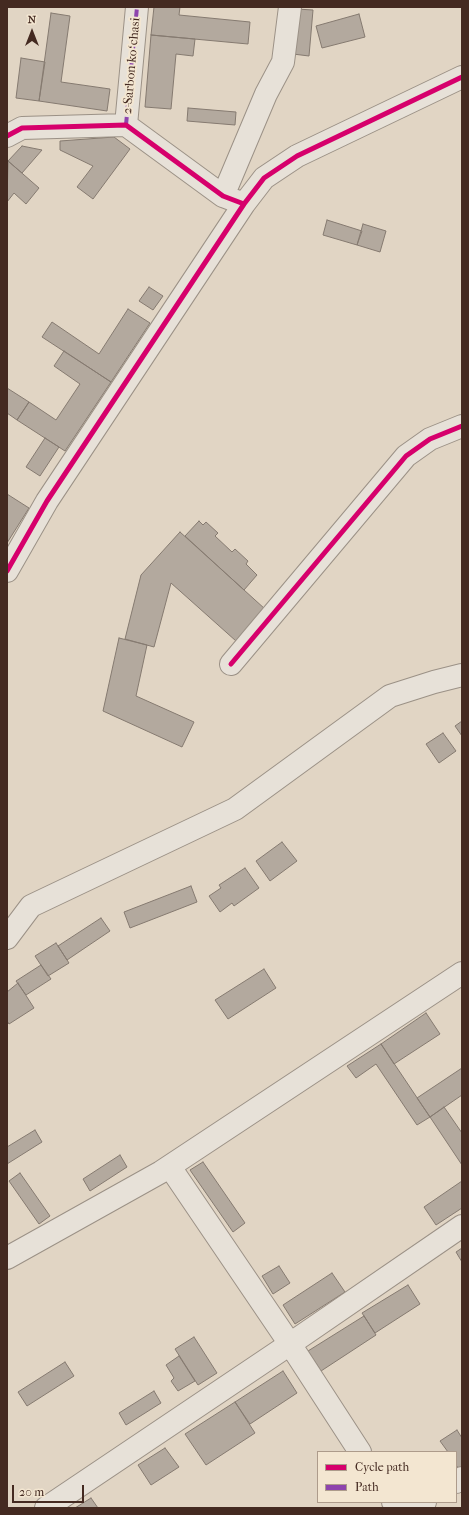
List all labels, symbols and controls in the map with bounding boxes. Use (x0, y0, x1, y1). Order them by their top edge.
north arrow (12, 12, 52, 52)
text: N (28, 13, 36, 26)
street label: 2-Sarbon koʻchasi (120, 17, 144, 115)
legend (317, 1451, 457, 1503)
text: Cycle path (355, 1460, 409, 1474)
scale bar (14, 1477, 86, 1503)
text: Path (355, 1480, 379, 1494)
text: 20 m (19, 1485, 44, 1499)

